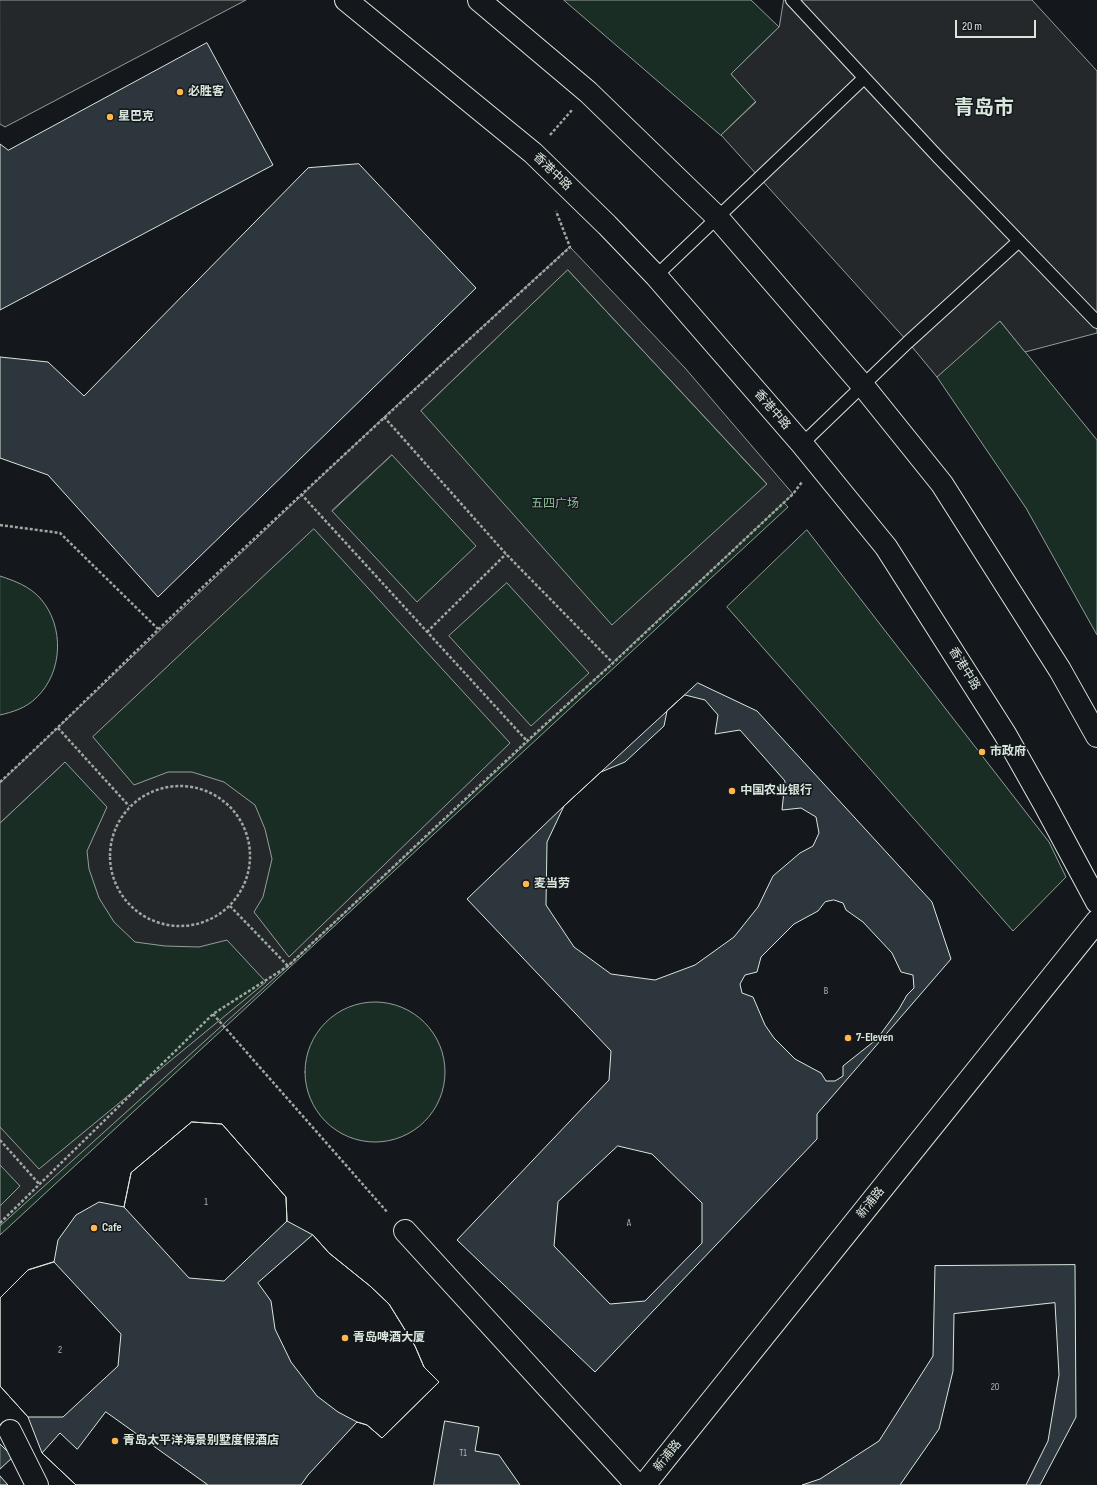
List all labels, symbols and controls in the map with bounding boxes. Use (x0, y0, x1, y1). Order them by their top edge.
scale bar (957, 12, 1038, 38)
text: 20 m (962, 19, 982, 34)
place label: 必胜客 (188, 85, 224, 99)
marker: 必胜客 (175, 87, 185, 97)
district label: 青岛市 (954, 97, 1014, 121)
place label: 星巴克 (118, 110, 154, 124)
marker: 星巴克 (105, 112, 115, 122)
street label: 香港中路 (530, 150, 574, 194)
street label: 香港中路 (751, 387, 793, 433)
park label: 五四广场 (531, 497, 579, 511)
street label: 香港中路 (945, 645, 983, 693)
place label: 市政府 (990, 745, 1026, 759)
marker: 市政府 (977, 747, 987, 757)
place label: 中国农业银行 (740, 784, 812, 798)
marker: 中国农业银行 (727, 786, 737, 796)
place label: 麦当劳 (534, 877, 570, 891)
marker: 麦当劳 (521, 879, 531, 889)
house number: B (824, 985, 828, 997)
place label: 7-Eleven (856, 1031, 893, 1045)
marker: 7-Eleven (843, 1033, 853, 1043)
street label: 新浦路 (854, 1184, 888, 1222)
house number: 1 (204, 1196, 208, 1208)
house number: A (627, 1217, 631, 1229)
place label: Cafe (102, 1221, 122, 1235)
marker: Cafe (89, 1223, 99, 1233)
place label: 青岛啤酒大厦 (353, 1331, 425, 1345)
marker: 青岛啤酒大厦 (340, 1333, 350, 1343)
house number: 2 (58, 1344, 62, 1356)
house number: 20 (991, 1381, 999, 1393)
place label: 青岛太平洋海景别墅度假酒店 (123, 1434, 279, 1448)
marker: 青岛太平洋海景别墅度假酒店 (110, 1436, 120, 1446)
street label: 新浦路 (651, 1437, 685, 1475)
house number: T1 (459, 1447, 467, 1459)

